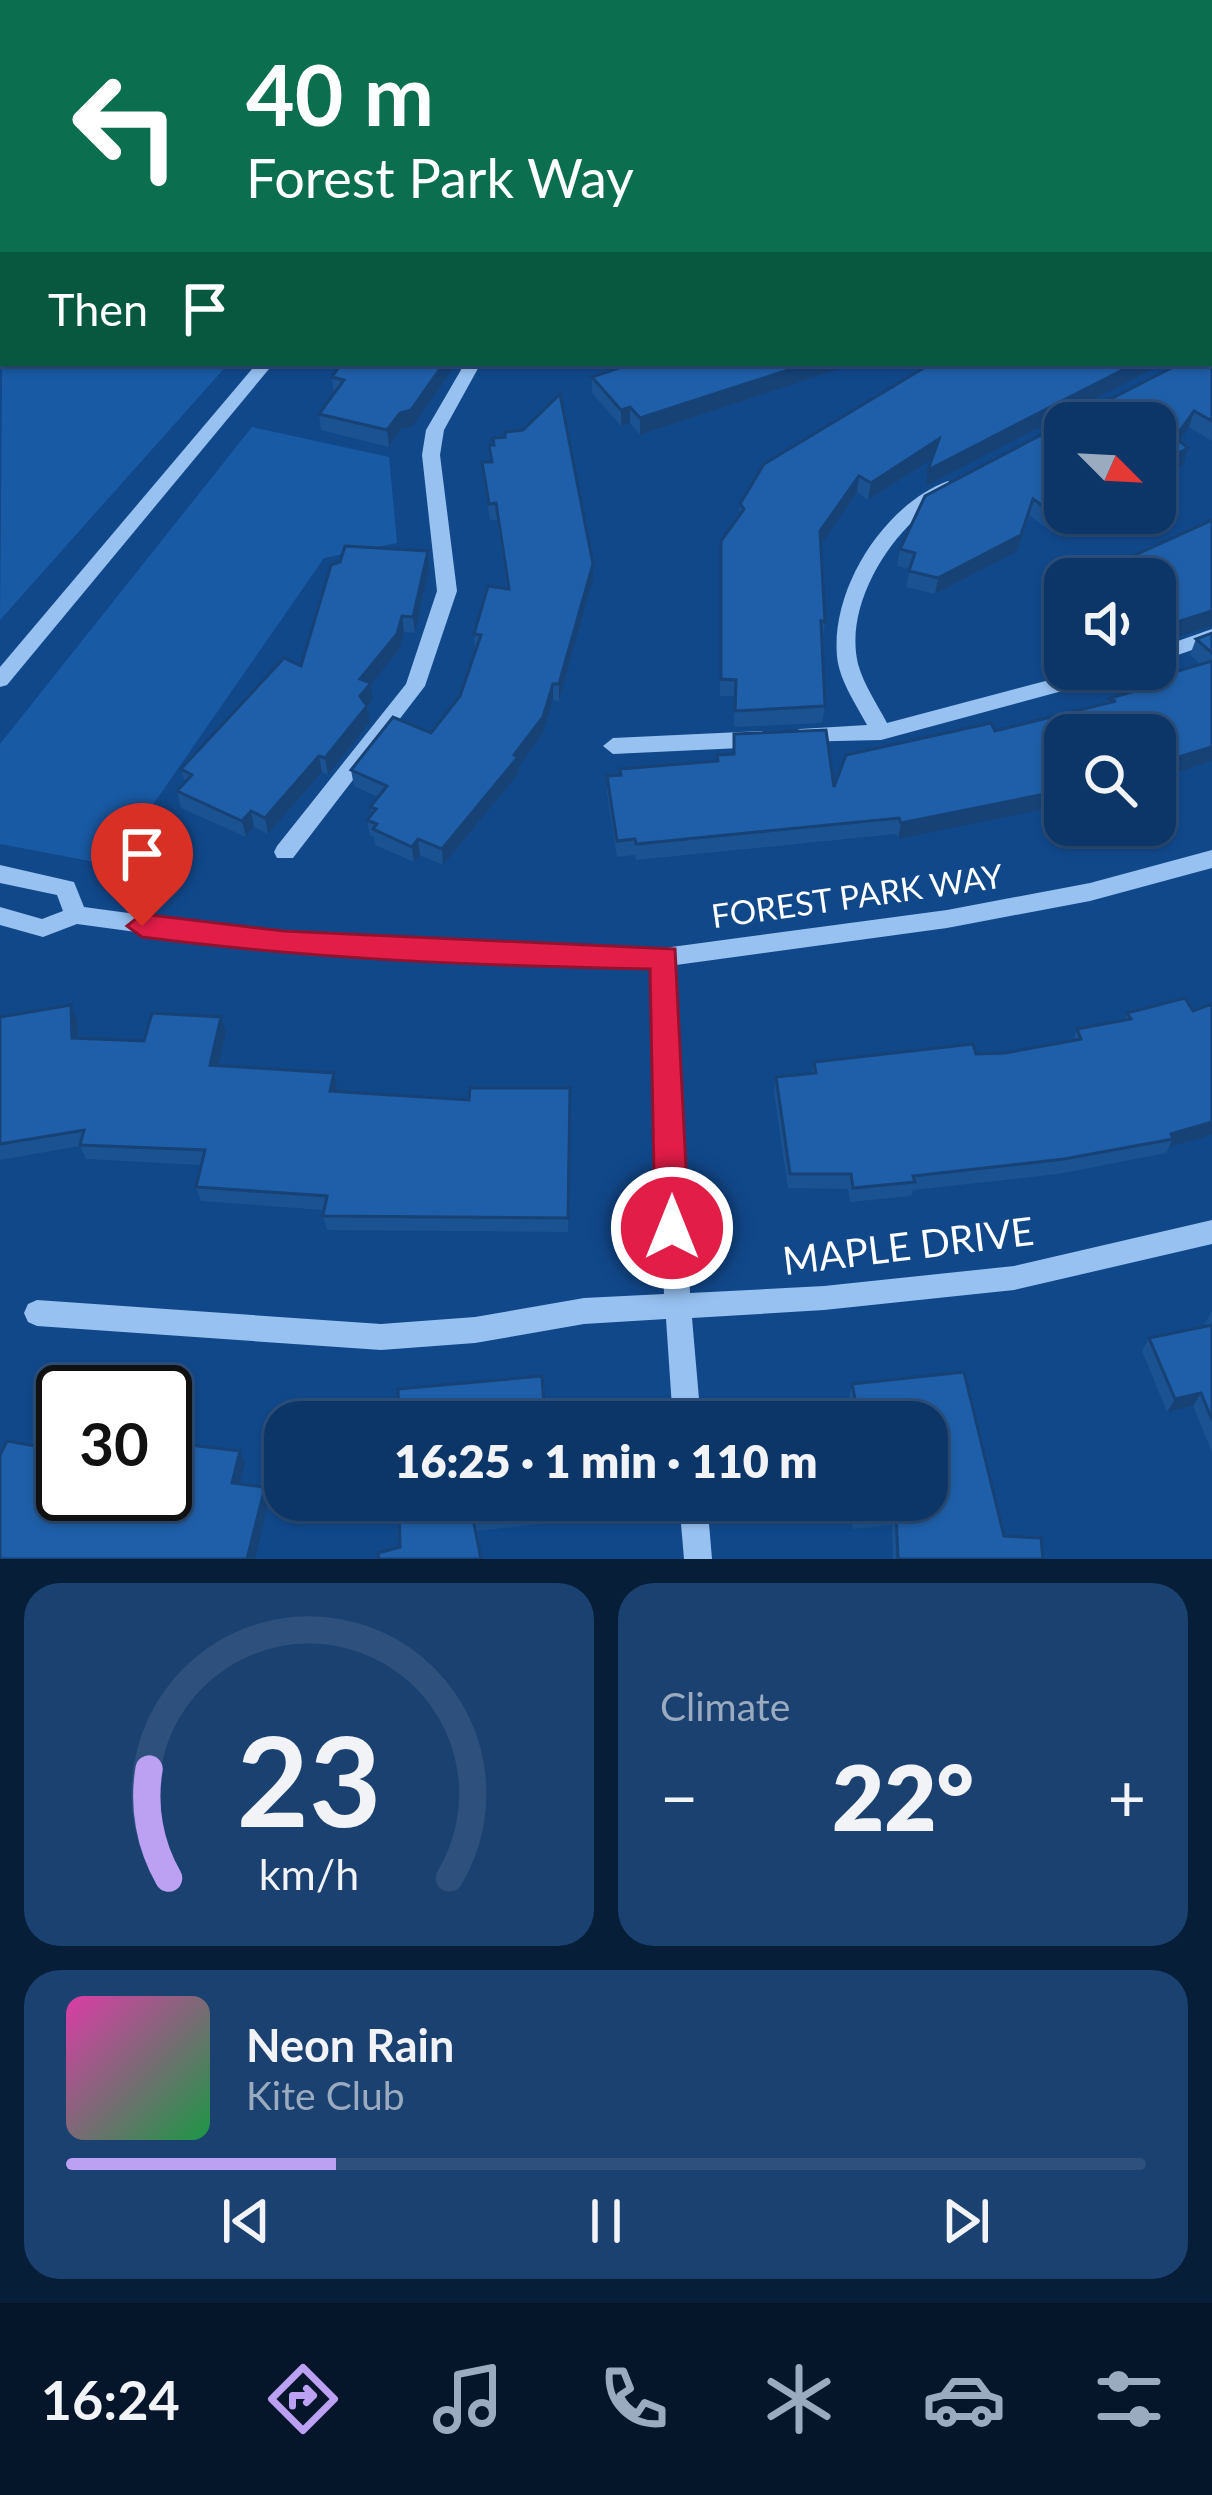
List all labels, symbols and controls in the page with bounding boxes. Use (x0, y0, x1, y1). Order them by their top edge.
text: 40 m (246, 43, 434, 144)
icon: left (48, 48, 204, 204)
text: Forest Park Way (246, 145, 634, 210)
icon: arrive (172, 276, 238, 342)
text: Then (48, 282, 148, 336)
north arrow (1044, 402, 1176, 534)
map controls (1044, 402, 1176, 846)
button: sound (1044, 558, 1176, 690)
button: search (1044, 714, 1176, 846)
pin (91, 803, 193, 926)
icon: arrive (109, 821, 175, 887)
street label: FOREST PARK WAY (709, 855, 1006, 935)
position arrow (609, 1165, 735, 1291)
street label: MAPLE DRIVE (780, 1207, 1036, 1283)
speed limit sign: 30 (36, 1365, 192, 1521)
text: 16:25 · 1 min · 110 m (394, 1434, 818, 1488)
text: Climate (660, 1683, 790, 1729)
text: 23 (237, 1704, 381, 1854)
text: 22° (832, 1742, 974, 1850)
text: − (660, 1757, 698, 1836)
text: + (1108, 1757, 1146, 1836)
text: km/h (259, 1847, 359, 1898)
text: Neon Rain (246, 2018, 454, 2072)
text: Kite Club (246, 2072, 405, 2118)
icon: previous (213, 2188, 279, 2254)
icon: pause (573, 2188, 639, 2254)
icon: next (933, 2188, 999, 2254)
icon: directions (261, 2357, 345, 2441)
icon: music (426, 2357, 510, 2441)
icon: phone (592, 2357, 676, 2441)
icon: climate (757, 2357, 841, 2441)
icon: car (922, 2357, 1006, 2441)
icon: filters (1087, 2357, 1171, 2441)
text: 16:24 (41, 2367, 180, 2432)

